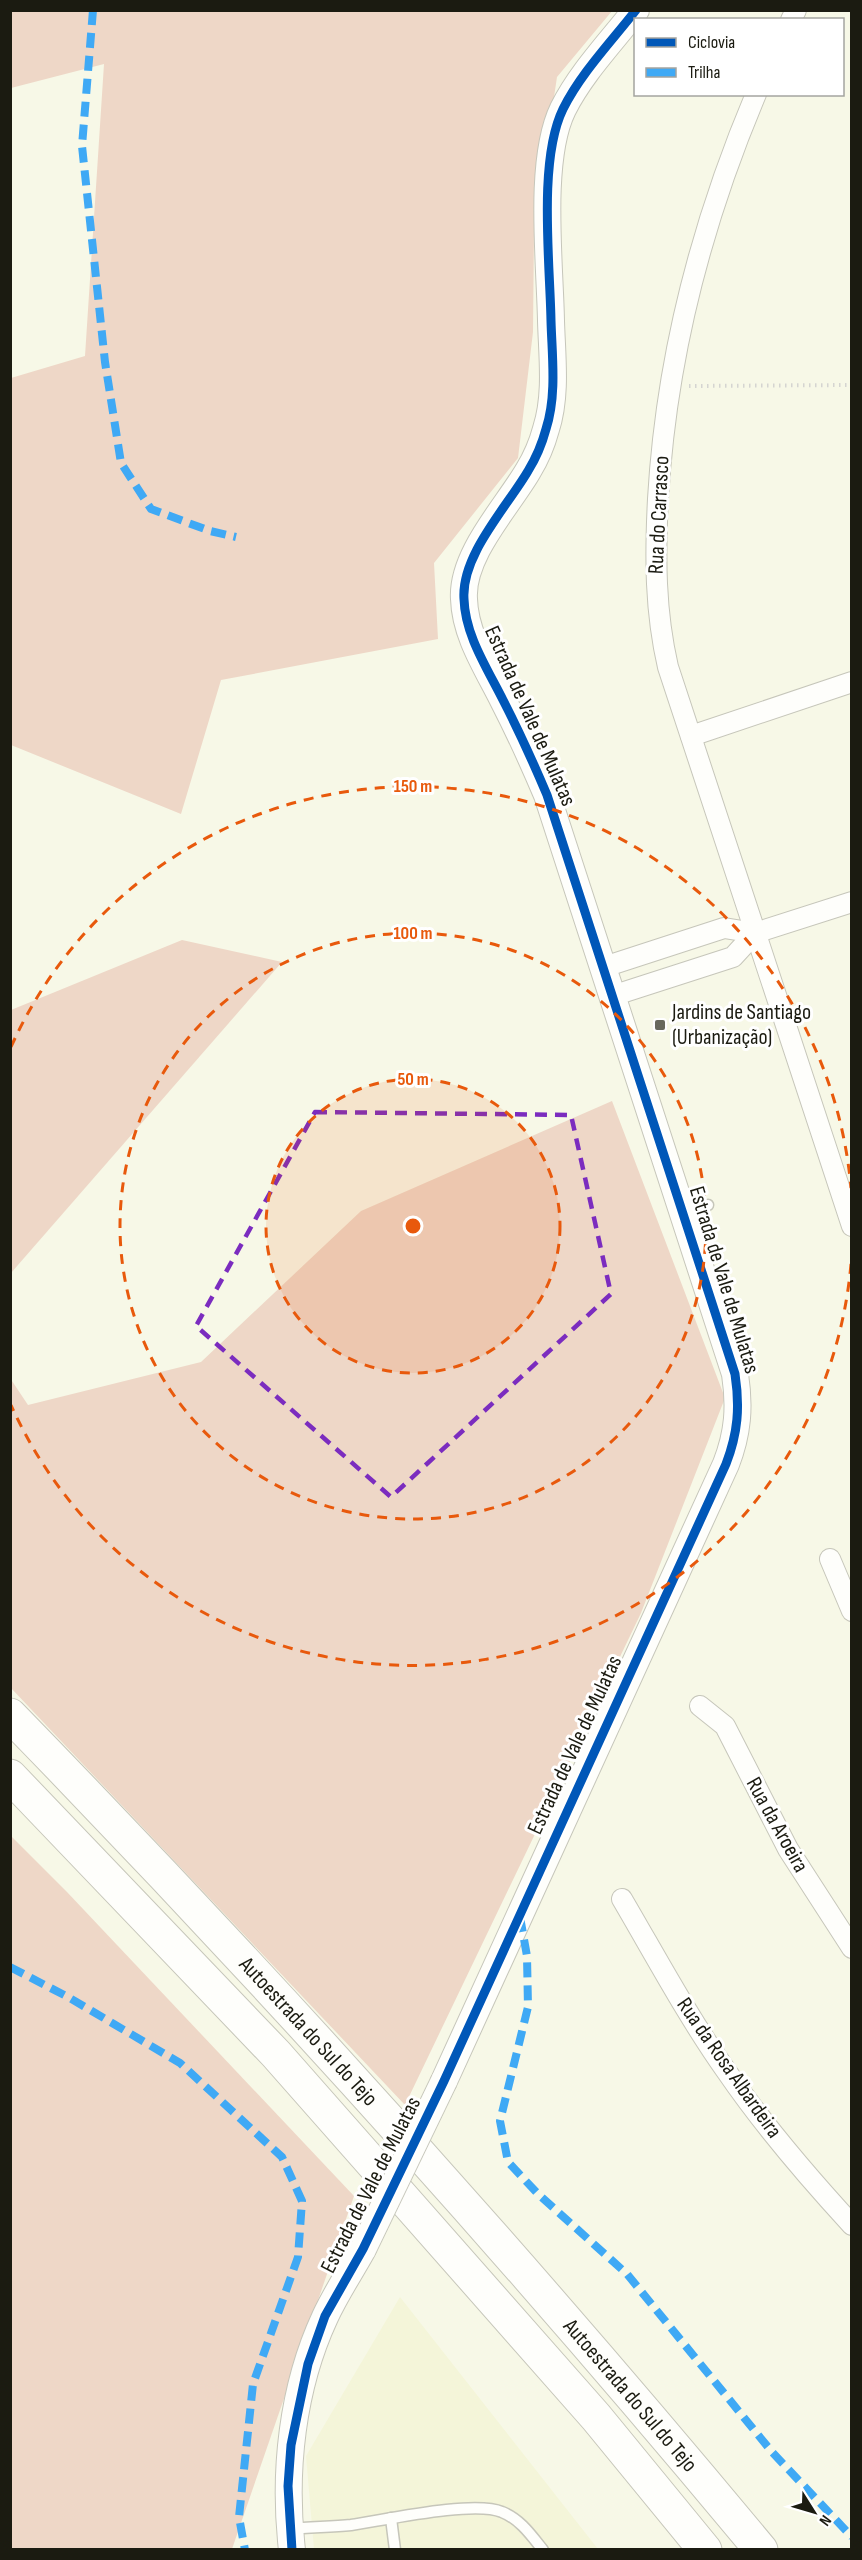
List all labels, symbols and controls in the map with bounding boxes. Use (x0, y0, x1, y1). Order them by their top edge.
legend (634, 18, 844, 96)
text: Ciclovia (688, 32, 735, 53)
text: Trilha (688, 62, 721, 83)
street label: Rua do Carrasco (642, 455, 676, 575)
street label: Estrada de Vale de Mulatas (478, 622, 582, 810)
text: 150 m (394, 776, 432, 797)
text: 100 m (394, 923, 433, 944)
place label: Jardins de Santiago (Urbanização) (671, 999, 811, 1051)
marker: Jardins de Santiago (Urbanização) (653, 1018, 667, 1032)
text: 50 m (397, 1069, 429, 1090)
street label: Estrada de Vale de Mulatas (683, 1183, 765, 1377)
centre of rings (403, 1216, 423, 1236)
street label: Estrada de Vale de Mulatas (522, 1651, 628, 1839)
street label: Rua da Aroeira (740, 1773, 814, 1877)
street label: Autoestrada do Sul do Tejo (233, 1950, 384, 2112)
street label: Rua da Rosa Albardeira (671, 1993, 787, 2143)
street label: Estrada de Vale de Mulatas (315, 2092, 427, 2278)
street label: Autoestrada do Sul do Tejo (557, 2313, 703, 2477)
north arrow (784, 2482, 844, 2542)
text: N (815, 2511, 835, 2529)

